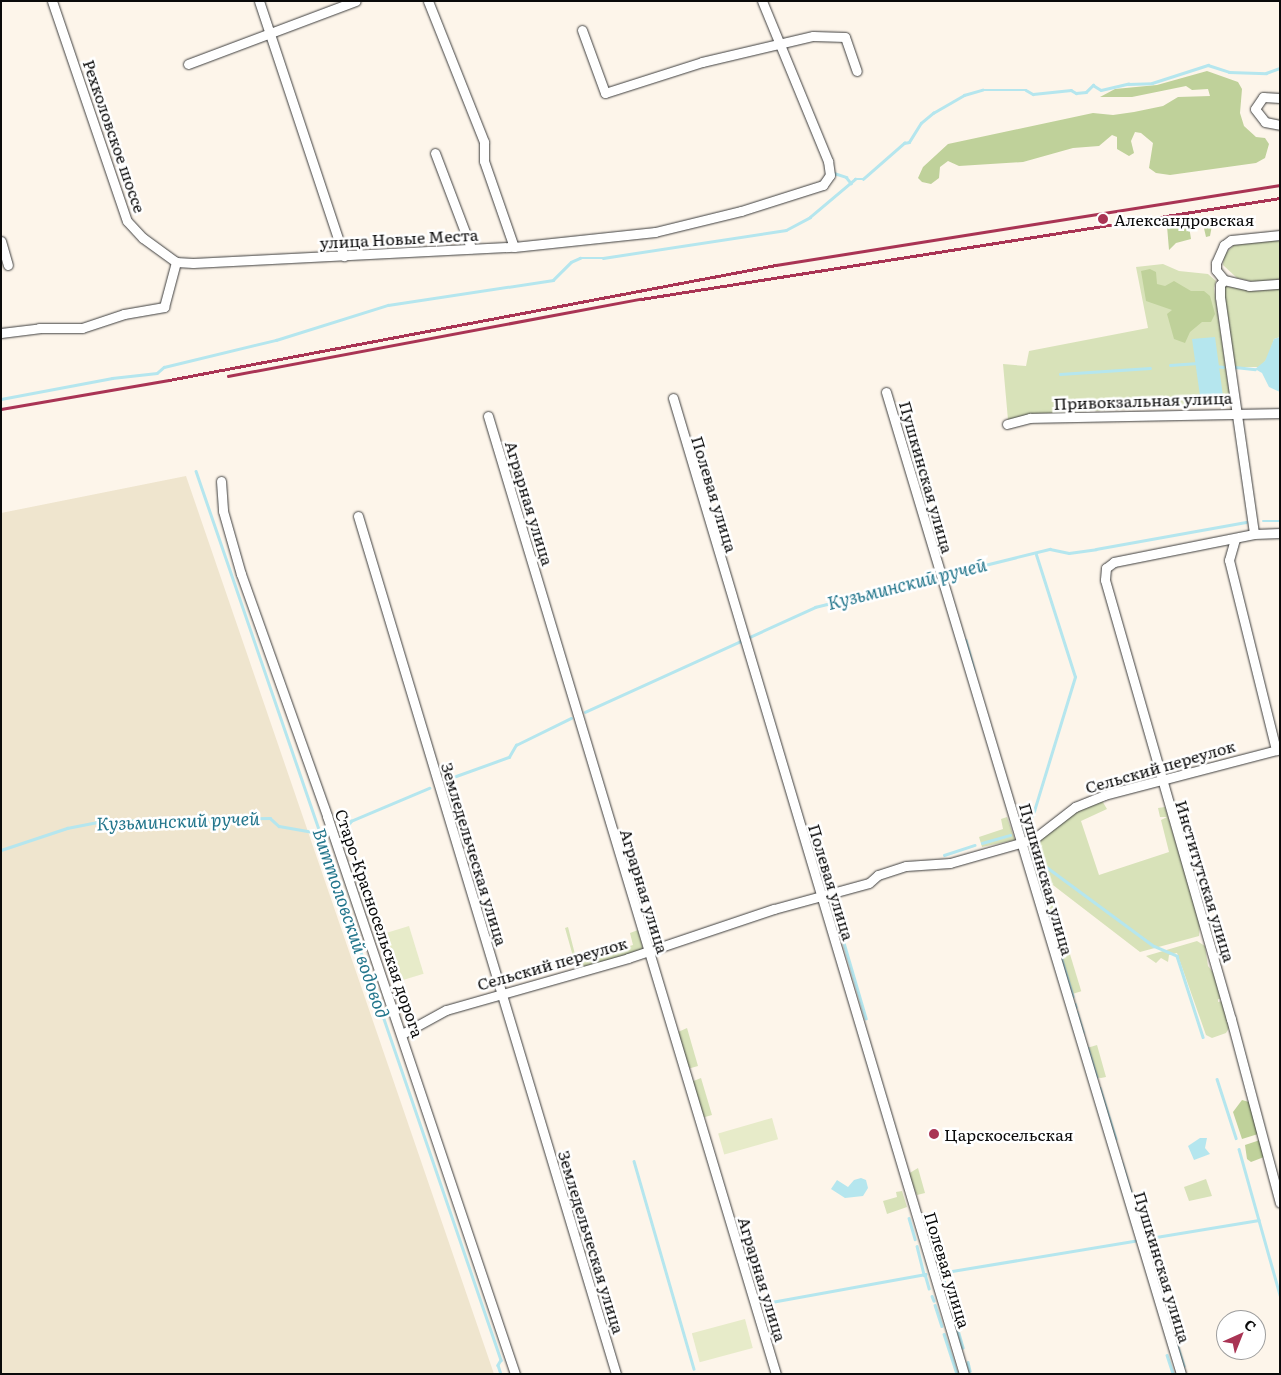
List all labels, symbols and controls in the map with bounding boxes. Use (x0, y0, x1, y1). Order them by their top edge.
street label: Рехколовское шоссе (80, 57, 150, 215)
place label: Александровская (1114, 209, 1254, 229)
marker: Александровская (1096, 212, 1110, 226)
street label: улица Новые Места (319, 224, 479, 252)
street label: Привокзальная улица (1053, 387, 1233, 413)
street label: Пушкинская улица (896, 399, 958, 555)
street label: Полевая улица (688, 434, 742, 554)
street label: Аграрная улица (502, 438, 558, 568)
water label: Кузьминский ручей (825, 554, 989, 614)
street label: Сельский переулок (1083, 735, 1237, 797)
street label: Земледельческая улица (438, 760, 512, 948)
street label: Институтская улица (1172, 798, 1240, 964)
street label: Пушкинская улица (1016, 801, 1078, 957)
street label: Старо-Красносельская дорога (332, 806, 428, 1040)
water label: Кузьминский ручей (96, 807, 260, 835)
street label: Полевая улица (805, 822, 859, 942)
water label: Виттоловский водовод (308, 825, 394, 1021)
street label: Аграрная улица (617, 826, 673, 956)
street label: Сельский переулок (475, 932, 629, 994)
place label: Царскосельская (944, 1124, 1073, 1144)
marker: Царскосельская (928, 1128, 940, 1140)
street label: Земледельческая улица (555, 1148, 629, 1336)
street label: Пушкинская улица (1131, 1189, 1195, 1345)
street label: Полевая улица (921, 1210, 975, 1330)
street label: Аграрная улица (735, 1214, 791, 1344)
north arrow (1216, 1310, 1266, 1360)
text: С (1240, 1314, 1261, 1336)

